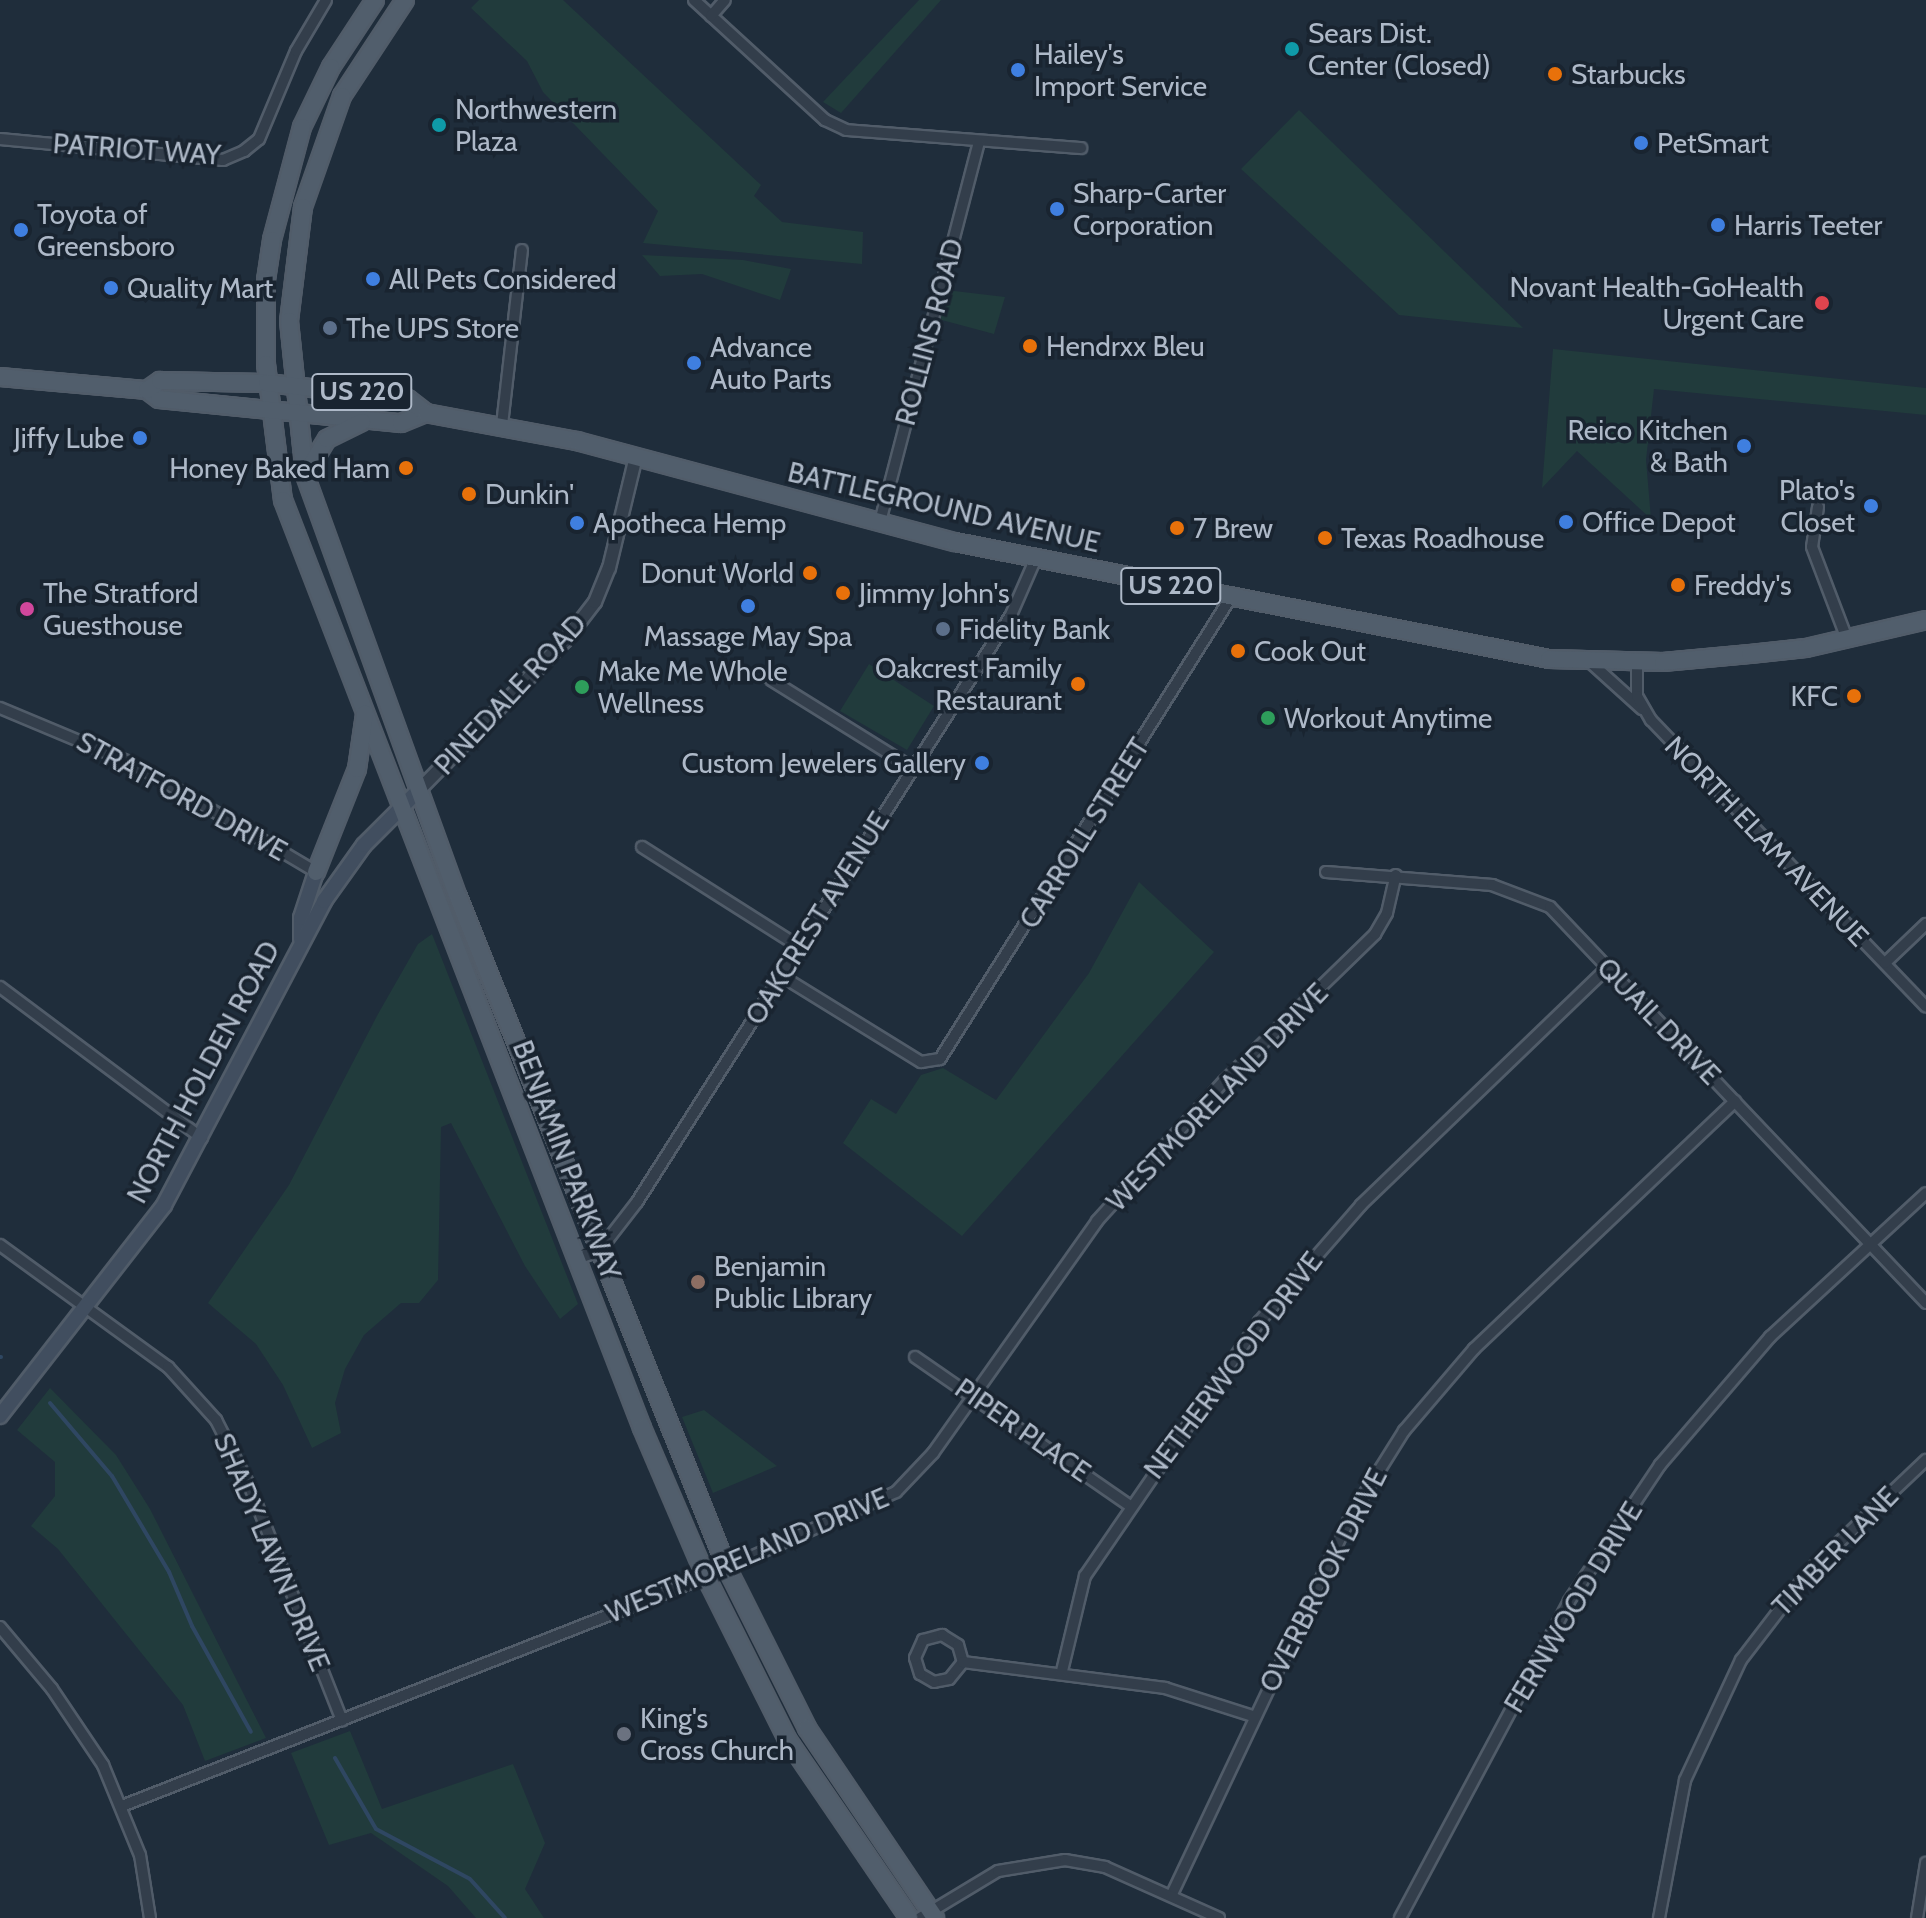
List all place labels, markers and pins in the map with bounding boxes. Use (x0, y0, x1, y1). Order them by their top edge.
place label: Sears Dist. Center (Closed) (1308, 16, 1491, 82)
place label: Hailey's Import Service (1034, 37, 1207, 103)
marker: Sears Dist. Center (Closed) (1283, 40, 1301, 58)
place label: Starbucks (1571, 57, 1686, 91)
marker: Hailey's Import Service (1009, 61, 1027, 79)
marker: Starbucks (1546, 65, 1564, 83)
place label: Northwestern Plaza (455, 92, 617, 158)
marker: Northwestern Plaza (430, 116, 448, 134)
place label: PetSmart (1657, 126, 1769, 160)
marker: PetSmart (1632, 134, 1650, 152)
place label: Sharp-Carter Corporation (1073, 176, 1226, 242)
place label: Toyota of Greensboro (37, 197, 175, 263)
marker: Sharp-Carter Corporation (1048, 200, 1066, 218)
place label: Harris Teeter (1734, 208, 1882, 242)
marker: Harris Teeter (1709, 216, 1727, 234)
marker: Toyota of Greensboro (12, 221, 30, 239)
place label: All Pets Considered (389, 262, 617, 296)
marker: All Pets Considered (364, 270, 382, 288)
place label: Novant Health-GoHealth Urgent Care (1509, 270, 1804, 336)
place label: Quality Mart (127, 271, 273, 305)
marker: Quality Mart (102, 279, 120, 297)
marker: Novant Health-GoHealth Urgent Care (1811, 292, 1833, 314)
place label: The UPS Store (346, 311, 519, 345)
marker: The UPS Store (321, 319, 339, 337)
place label: Hendrxx Bleu (1046, 329, 1205, 363)
place label: Advance Auto Parts (710, 330, 832, 396)
marker: Hendrxx Bleu (1021, 337, 1039, 355)
marker: Advance Auto Parts (685, 354, 703, 372)
place label: Reico Kitchen & Bath (1568, 413, 1728, 479)
place label: Jiffy Lube (14, 421, 124, 455)
marker: Jiffy Lube (131, 429, 149, 447)
marker: Reico Kitchen & Bath (1735, 437, 1753, 455)
place label: Honey Baked Ham (169, 451, 390, 485)
marker: Honey Baked Ham (397, 459, 415, 477)
place label: Plato's Closet (1779, 473, 1855, 539)
place label: Dunkin' (485, 477, 574, 511)
marker: Dunkin' (460, 485, 478, 503)
marker: Plato's Closet (1862, 497, 1880, 515)
place label: Office Depot (1582, 505, 1736, 539)
place label: Apotheca Hemp (593, 506, 786, 540)
place label: 7 Brew (1193, 511, 1273, 545)
marker: Office Depot (1557, 513, 1575, 531)
marker: Apotheca Hemp (568, 514, 586, 532)
marker: 7 Brew (1168, 519, 1186, 537)
place label: Texas Roadhouse (1341, 521, 1544, 555)
marker: Texas Roadhouse (1316, 529, 1334, 547)
place label: Donut World (641, 556, 794, 590)
marker: Donut World (801, 564, 819, 582)
place label: Freddy's (1694, 568, 1791, 602)
place label: The Stratford Guesthouse (43, 576, 199, 642)
place label: Jimmy John's (859, 576, 1010, 610)
marker: Freddy's (1669, 576, 1687, 594)
marker: Jimmy John's (834, 584, 852, 602)
marker: Massage May Spa (739, 597, 757, 615)
marker: The Stratford Guesthouse (18, 600, 36, 618)
place label: Fidelity Bank (959, 612, 1110, 646)
place label: Massage May Spa (644, 619, 852, 653)
marker: Fidelity Bank (934, 620, 952, 638)
place label: Cook Out (1254, 634, 1366, 668)
marker: Cook Out (1229, 642, 1247, 660)
place label: Oakcrest Family Restaurant (875, 651, 1062, 717)
place label: Make Me Whole Wellness (598, 654, 787, 720)
marker: Oakcrest Family Restaurant (1069, 675, 1087, 693)
marker: Make Me Whole Wellness (573, 678, 591, 696)
place label: KFC (1790, 679, 1838, 713)
marker: KFC (1845, 687, 1863, 705)
place label: Workout Anytime (1284, 701, 1492, 735)
marker: Workout Anytime (1259, 709, 1277, 727)
place label: Custom Jewelers Gallery (682, 746, 966, 780)
marker: Custom Jewelers Gallery (973, 754, 991, 772)
place label: Benjamin Public Library (714, 1249, 872, 1315)
marker: Benjamin Public Library (689, 1273, 707, 1291)
place label: King's Cross Church (640, 1701, 794, 1767)
marker: King's Cross Church (615, 1725, 633, 1743)

